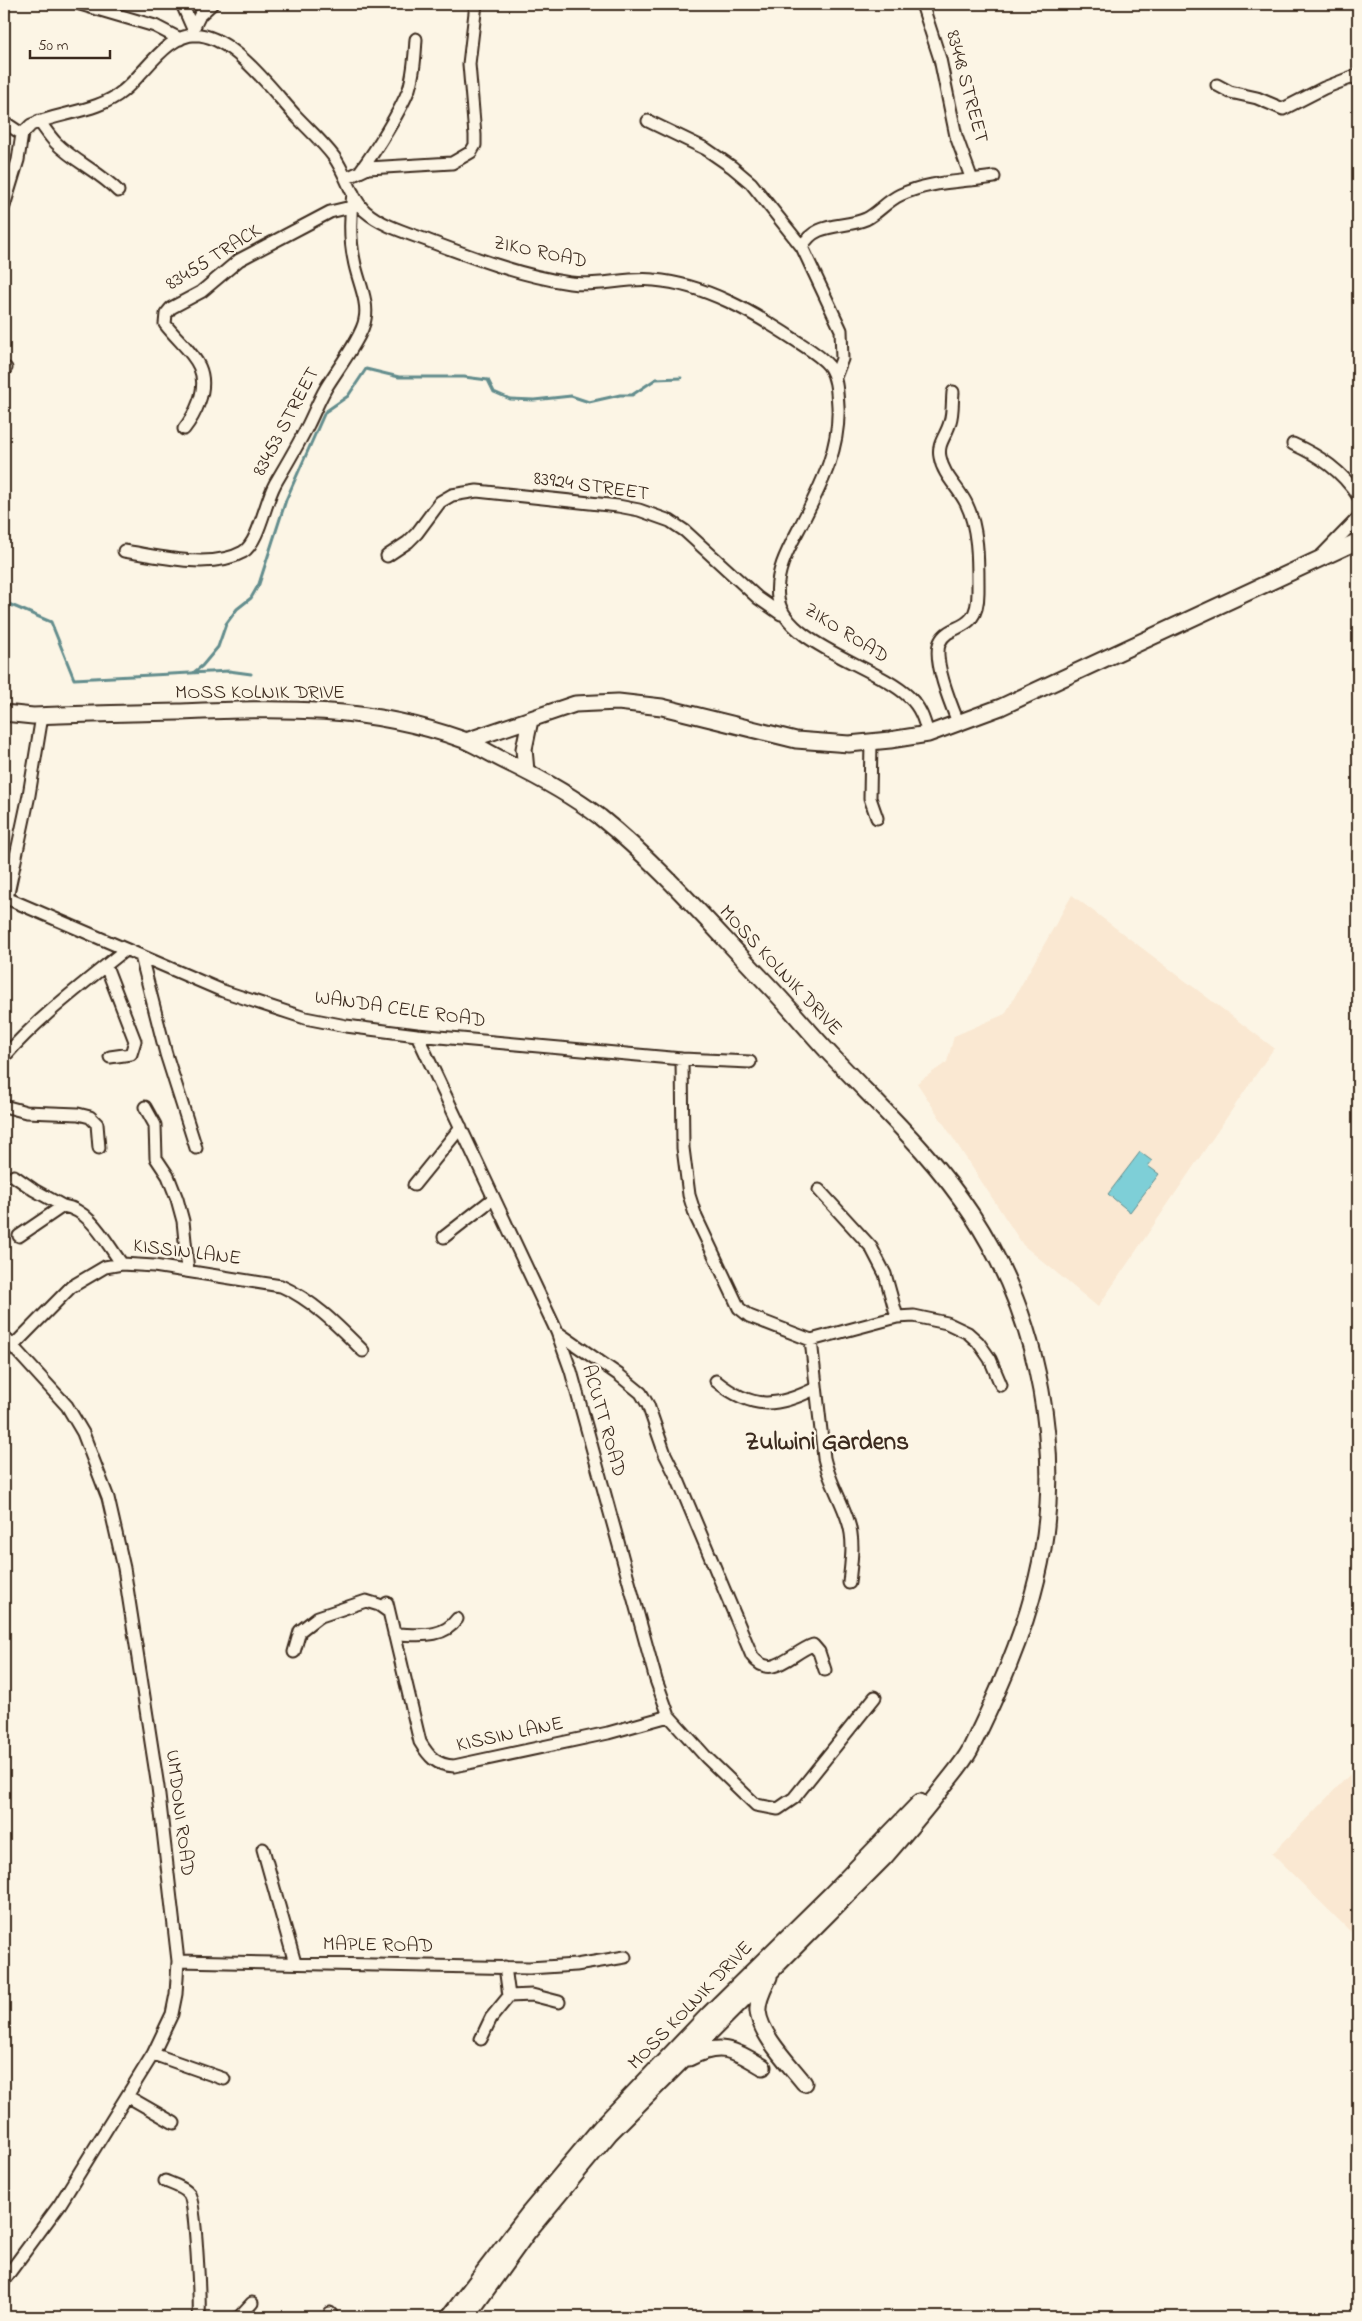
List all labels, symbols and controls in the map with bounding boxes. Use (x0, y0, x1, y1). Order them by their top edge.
street label: 83448 STREET (937, 27, 995, 147)
scale bar (30, 28, 110, 60)
text: 50 m (38, 35, 69, 57)
street label: 83455 TRACK (161, 217, 267, 299)
street label: ZIKO ROAD (490, 229, 590, 277)
street label: 83453 STREET (246, 362, 328, 482)
street label: 83924 STREET (532, 465, 650, 509)
street label: ZIKO ROAD (798, 596, 894, 672)
street label: MOSS KOLNIK DRIVE (175, 679, 345, 708)
street label: MOSS KOLNIK DRIVE (711, 899, 849, 1043)
street label: WANDA CELE ROAD (313, 984, 487, 1036)
street label: KISSIN LANE (131, 1232, 243, 1274)
street label: ACUTT ROAD (573, 1362, 633, 1480)
district label: Zulwini Gardens (745, 1425, 909, 1461)
street label: KISSIN LANE (454, 1710, 566, 1760)
street label: UMDONI ROAD (157, 1748, 201, 1878)
street label: MAPLE ROAD (322, 1931, 434, 1961)
street label: MOSS KOLNIK DRIVE (622, 1935, 760, 2077)

